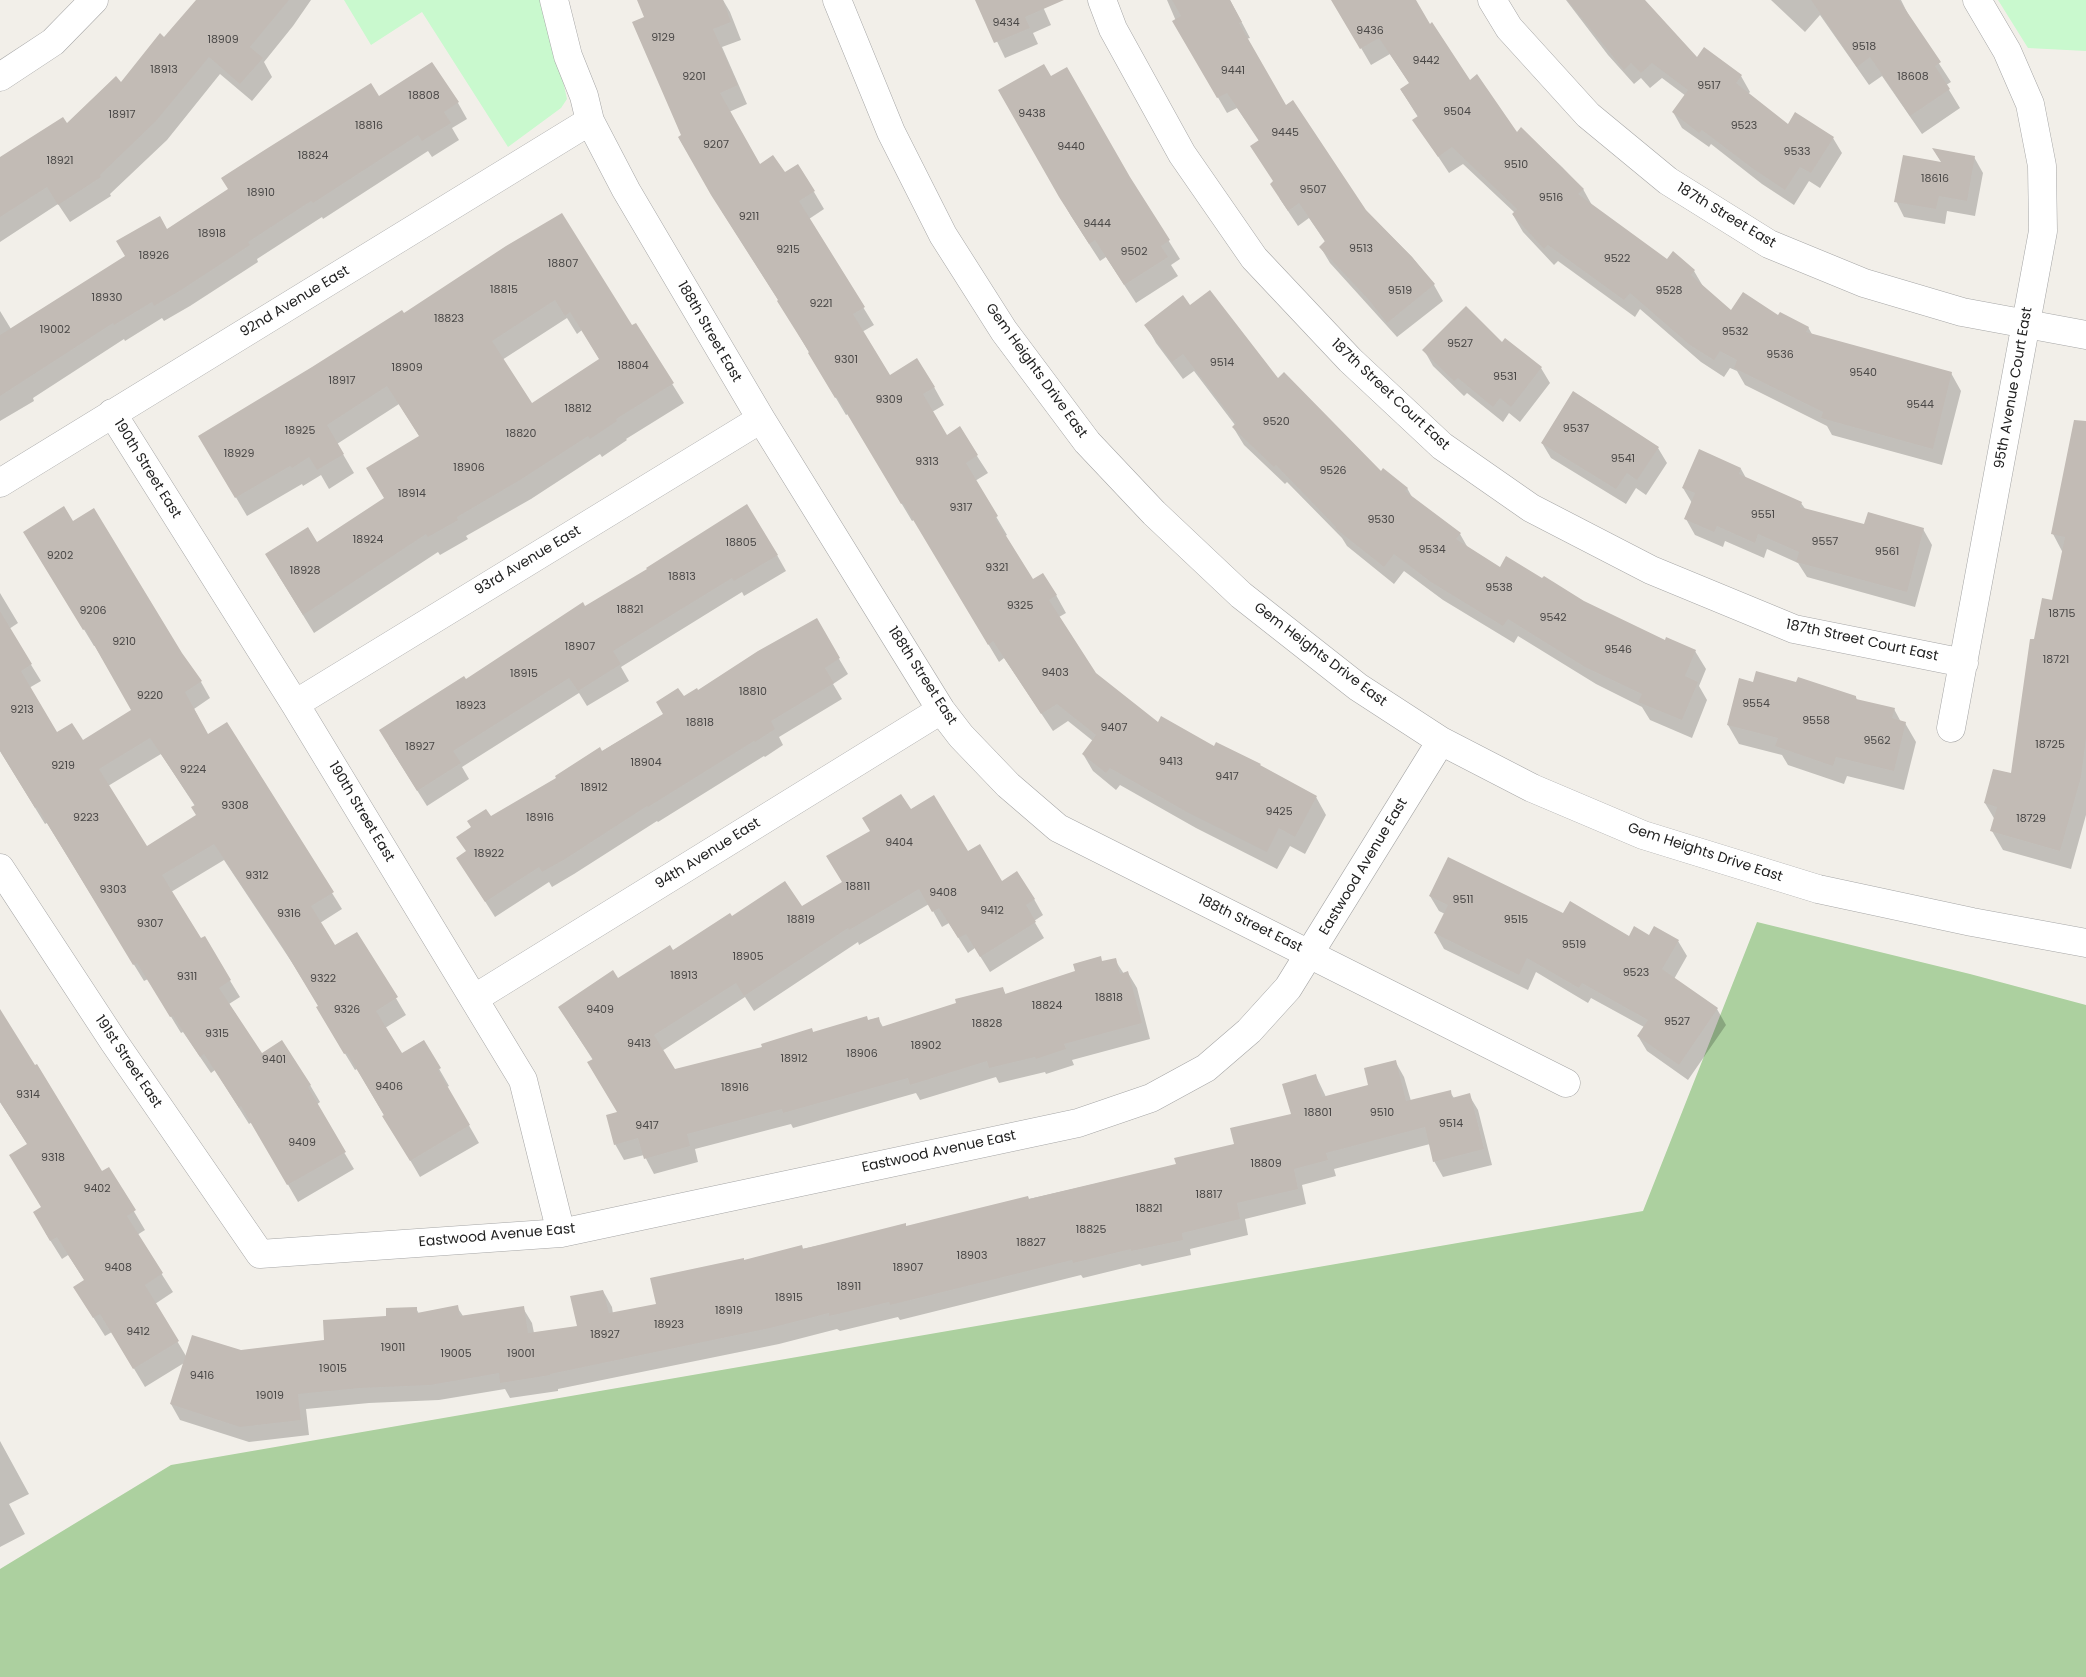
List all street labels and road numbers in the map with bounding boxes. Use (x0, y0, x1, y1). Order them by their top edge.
street label: 187th Street East (1673, 180, 1779, 252)
street label: 92nd Avenue East (237, 263, 353, 341)
street label: 188th Street East (673, 279, 745, 385)
street label: Gem Heights Drive East (982, 301, 1090, 441)
street label: 95th Avenue Court East (1992, 306, 2036, 470)
street label: 187th Street Court East (1327, 336, 1453, 454)
street label: 190th Street East (110, 416, 184, 522)
street label: 93rd Avenue East (472, 523, 584, 599)
street label: Gem Heights Drive East (1250, 600, 1390, 710)
street label: 187th Street Court East (1784, 617, 1940, 665)
street label: 188th Street East (884, 624, 960, 728)
street label: 190th Street East (325, 759, 397, 865)
street label: Eastwood Avenue East (1316, 795, 1412, 939)
street label: 94th Avenue East (652, 815, 764, 893)
street label: Gem Heights Drive East (1625, 820, 1785, 886)
street label: 188th Street East (1195, 892, 1305, 956)
street label: 191st Street East (91, 1013, 165, 1111)
street label: Eastwood Avenue East (860, 1127, 1018, 1177)
street label: Eastwood Avenue East (418, 1221, 576, 1251)

